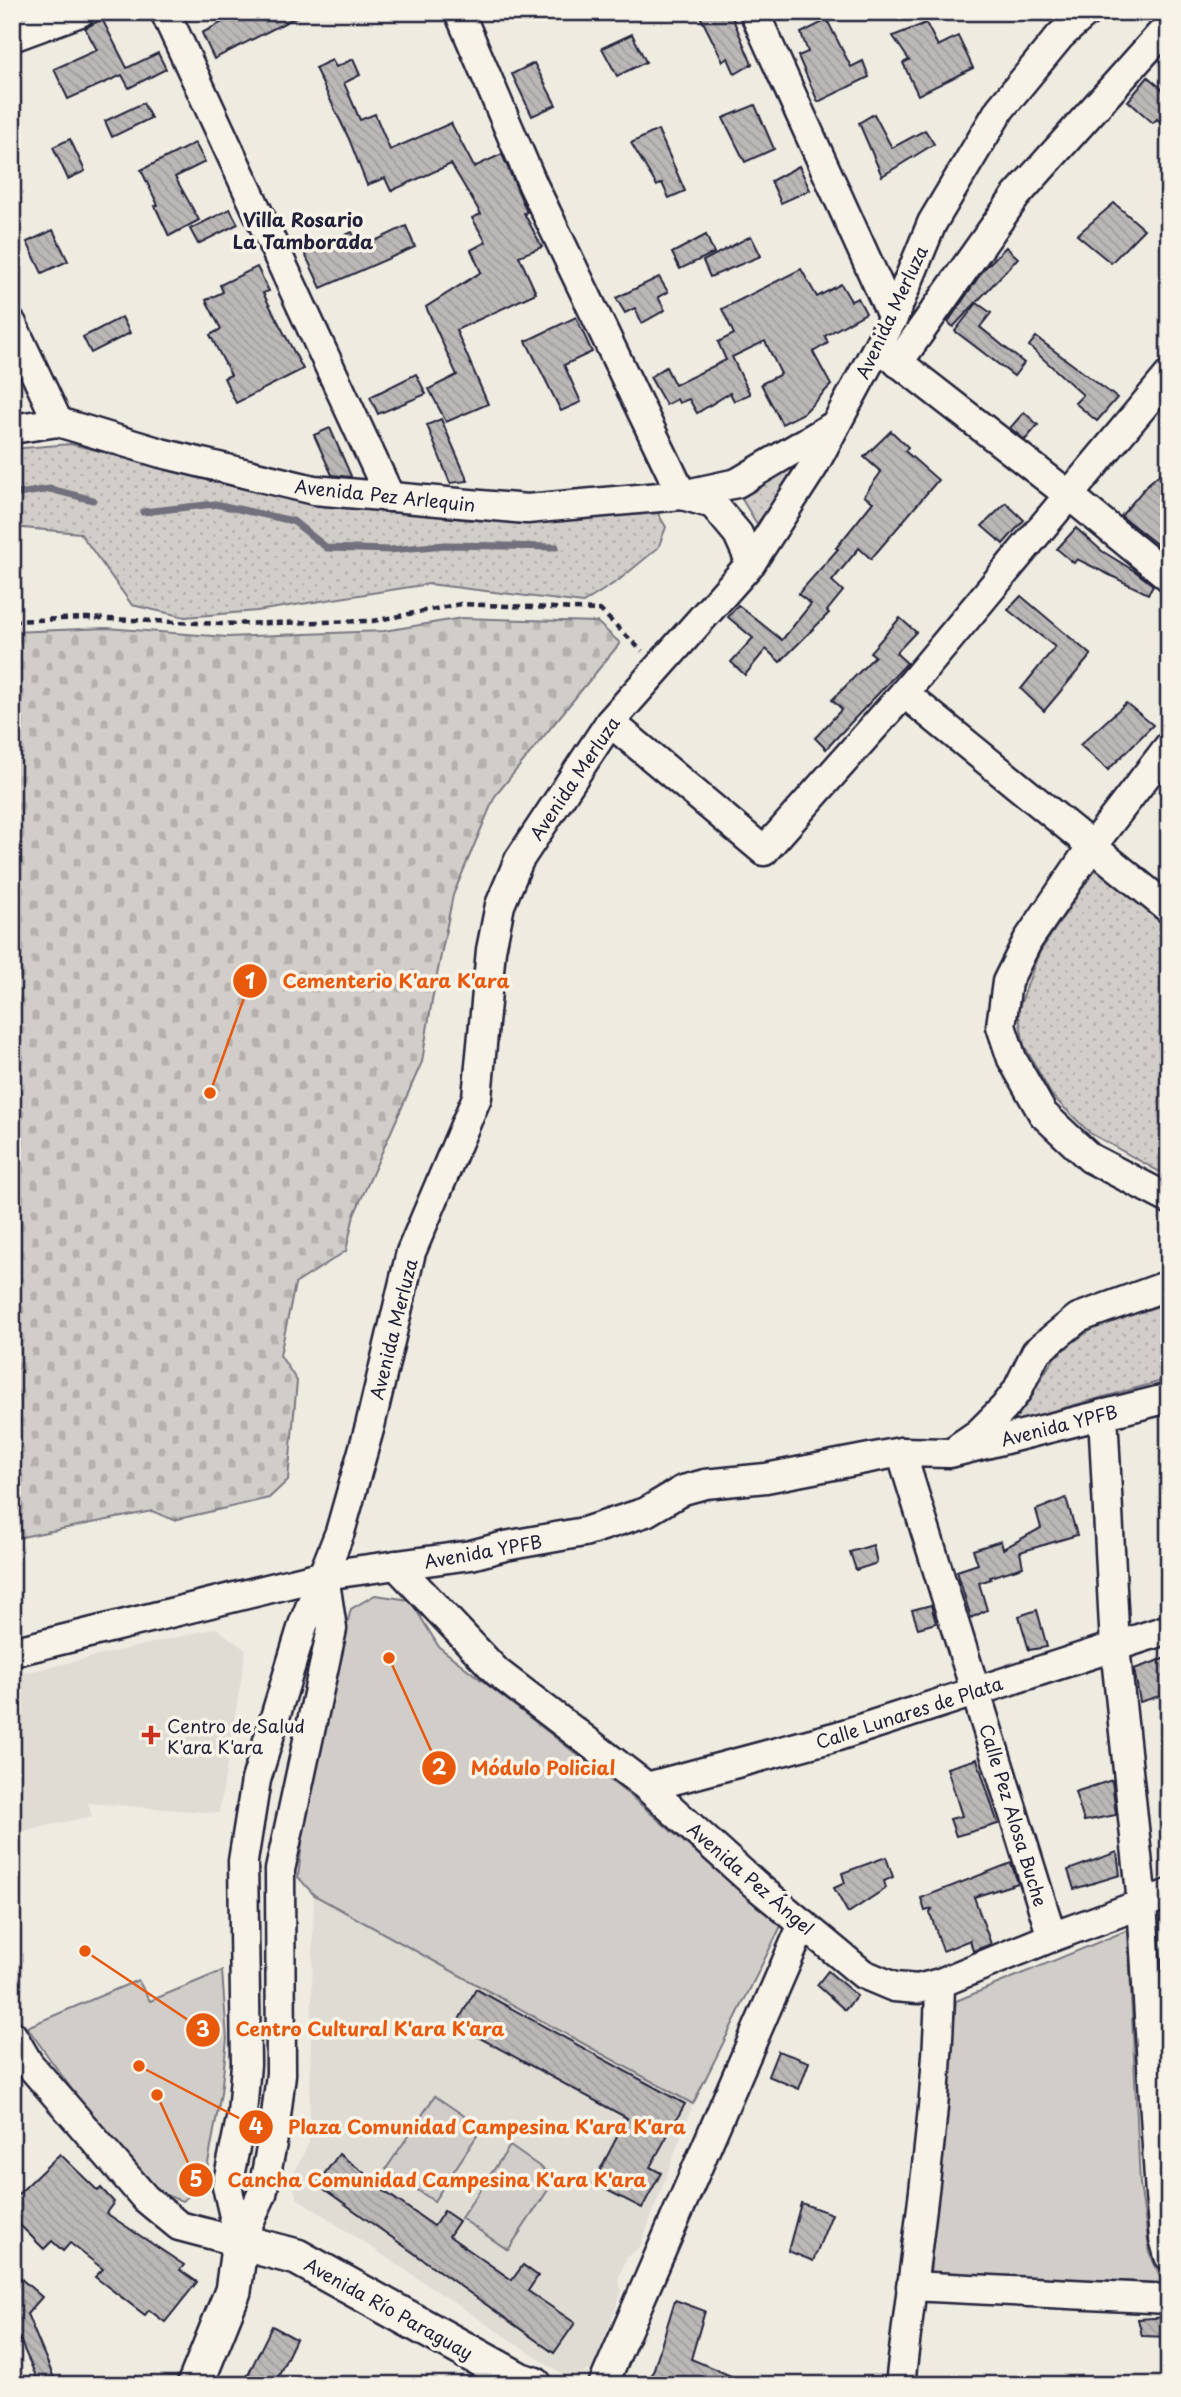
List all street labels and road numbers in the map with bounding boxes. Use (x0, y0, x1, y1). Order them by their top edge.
street label: Avenida Merluza (848, 241, 934, 383)
street label: Avenida Pez Arlequin (293, 472, 477, 518)
street label: Avenida Merluza (523, 711, 626, 845)
street label: Avenida Merluza (362, 1256, 424, 1402)
street label: Avenida YPFB (998, 1397, 1120, 1453)
street label: Avenida YPFB (422, 1527, 544, 1575)
street label: Calle Lunares de Plata (812, 1669, 1007, 1755)
street label: Calle Pez Alosa Buche (973, 1720, 1055, 1910)
street label: Avenida Pez Ángel (682, 1815, 820, 1941)
street label: Avenida Río Paraguay (300, 2250, 478, 2366)

